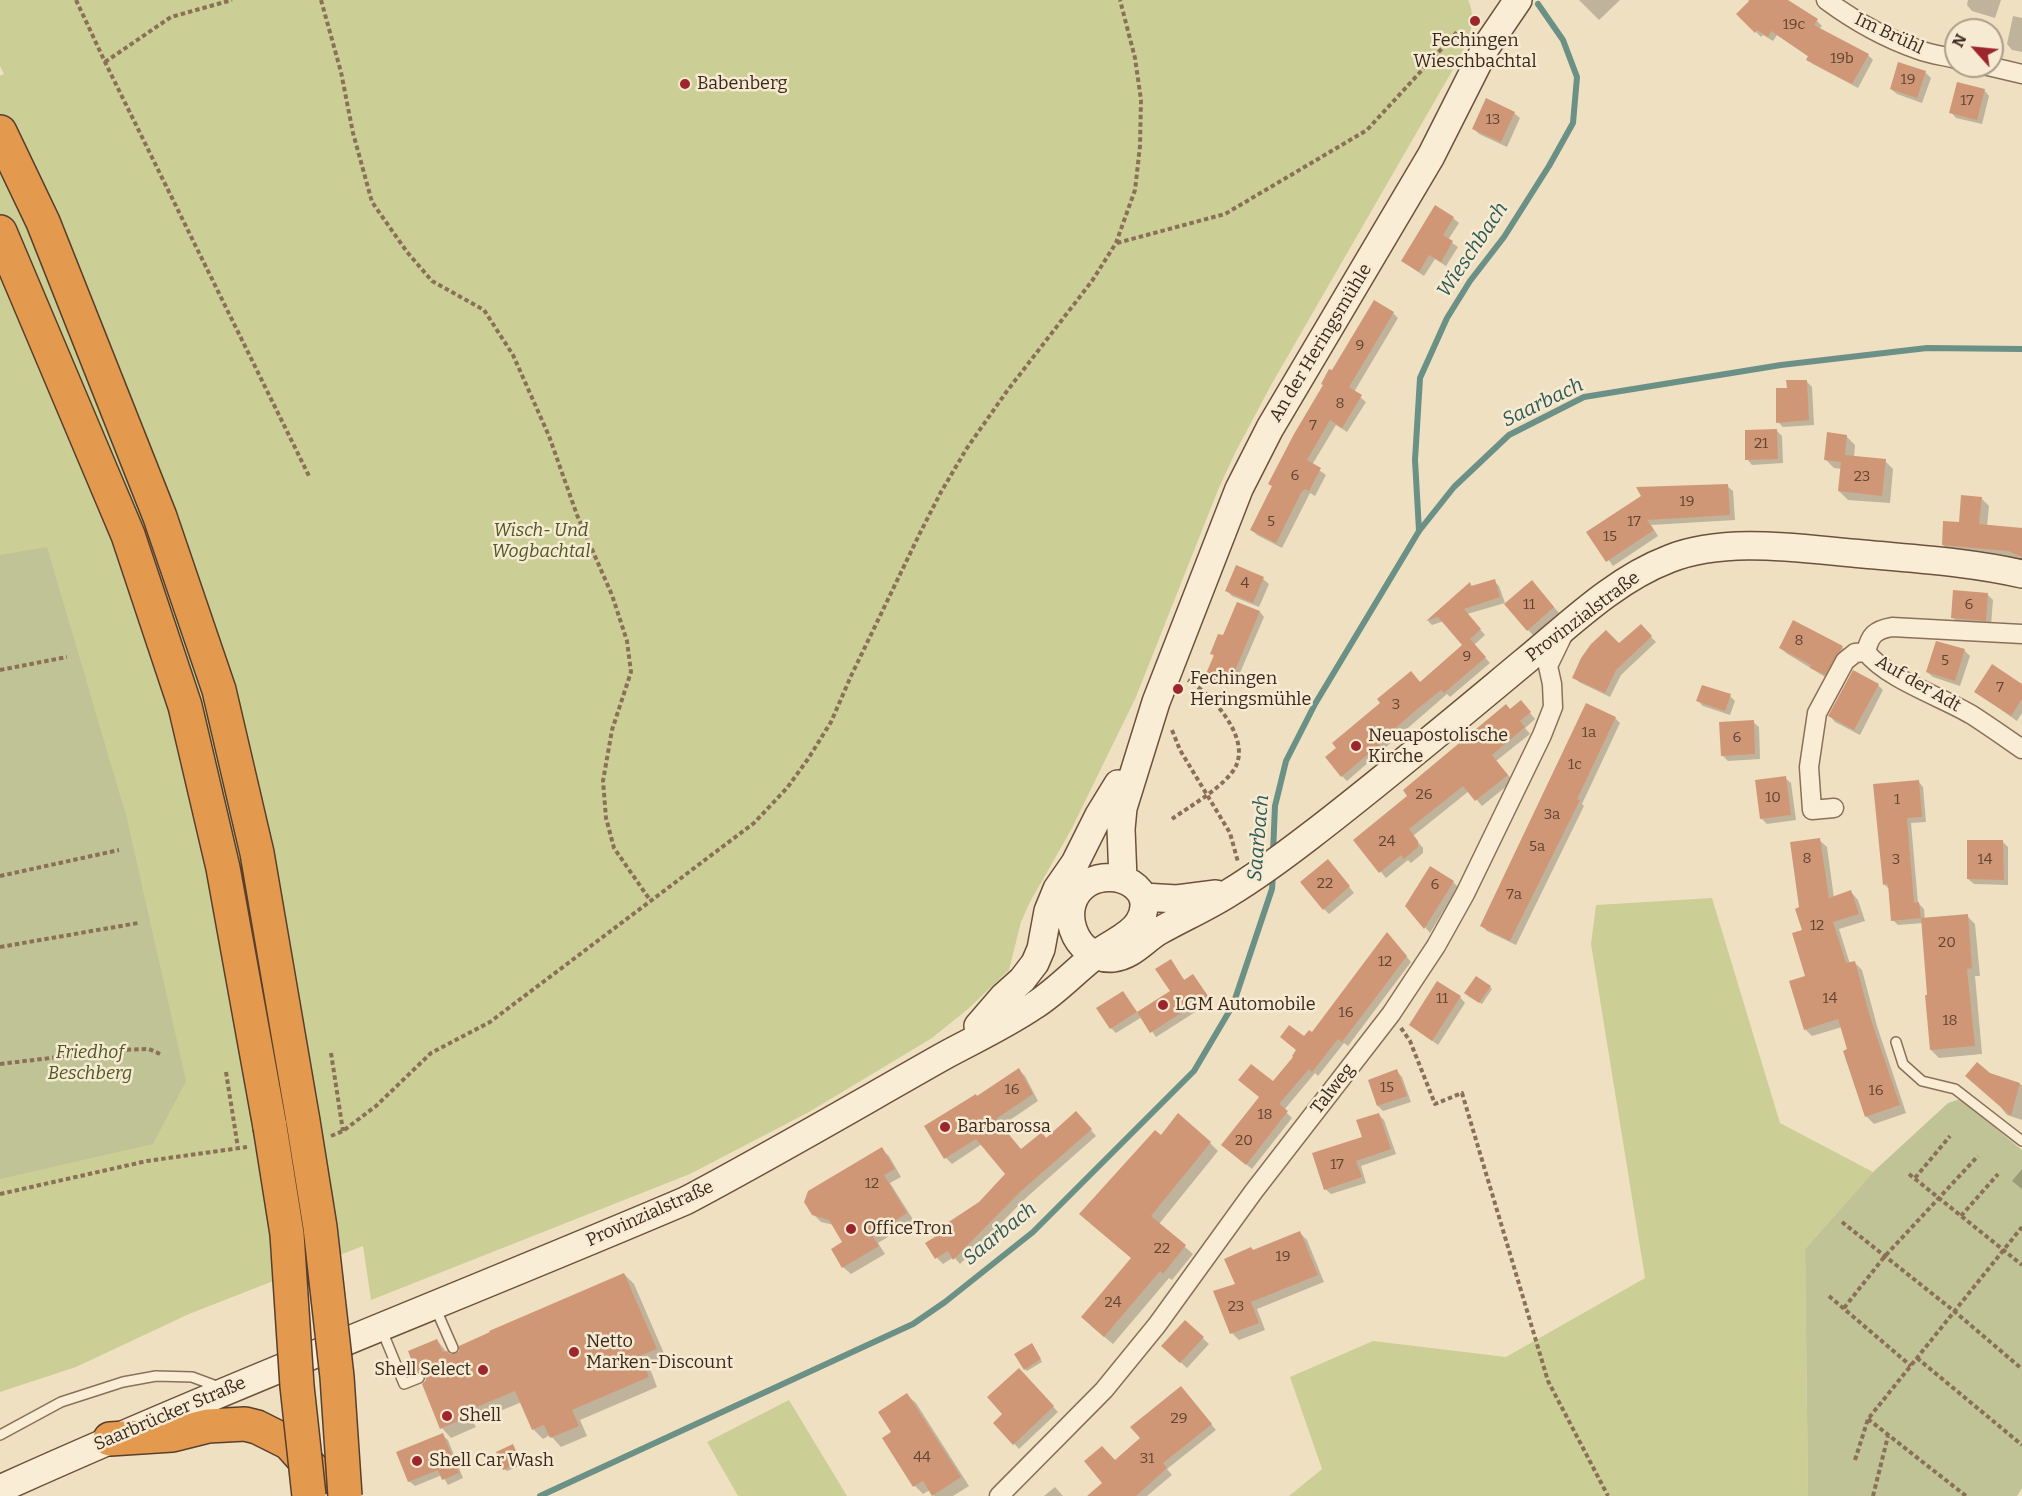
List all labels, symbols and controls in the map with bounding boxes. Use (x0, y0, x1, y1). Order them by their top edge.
street label: Im Brühl (1851, 9, 1927, 59)
marker: Fechingen Wieschbachtal (1468, 14, 1482, 28)
house number: 19c (1783, 16, 1805, 34)
north arrow (1944, 18, 2004, 78)
place label: Fechingen Wieschbachtal (1413, 30, 1537, 72)
text: N (1948, 31, 1971, 50)
house number: 19b (1830, 50, 1854, 68)
house number: 19 (1901, 71, 1915, 89)
place label: Babenberg (697, 73, 788, 95)
marker: Babenberg (678, 77, 692, 91)
house number: 17 (1960, 92, 1974, 110)
house number: 13 (1486, 111, 1500, 129)
water label: Wieschbach (1432, 198, 1514, 302)
street label: An der Heringsmühle (1265, 260, 1377, 426)
house number: 9 (1356, 337, 1364, 355)
water label: Saarbach (1499, 373, 1587, 433)
house number: 8 (1335, 395, 1345, 413)
house number: 7 (1309, 417, 1317, 435)
house number: 21 (1754, 435, 1768, 453)
house number: 6 (1291, 467, 1299, 485)
house number: 23 (1854, 468, 1870, 486)
house number: 19 (1680, 493, 1694, 511)
house number: 5 (1267, 513, 1275, 531)
house number: 17 (1627, 513, 1641, 531)
park label: Wisch- Und Wogbachtal (492, 520, 590, 562)
house number: 15 (1603, 528, 1617, 546)
street label: Provinzialstraße (1522, 567, 1644, 667)
house number: 4 (1241, 575, 1249, 593)
house number: 11 (1523, 596, 1535, 614)
house number: 6 (1965, 596, 1973, 614)
house number: 8 (1794, 632, 1804, 650)
house number: 9 (1463, 648, 1471, 666)
street label: Auf der Adt (1872, 651, 1964, 717)
house number: 5 (1941, 652, 1949, 670)
place label: Fechingen Heringsmühle (1190, 668, 1311, 710)
house number: 7 (1996, 679, 2004, 697)
marker: Fechingen Heringsmühle (1171, 682, 1185, 696)
house number: 3 (1392, 696, 1400, 714)
house number: 1a (1582, 724, 1596, 742)
place label: Neuapostolische Kirche (1368, 725, 1508, 768)
house number: 6 (1733, 729, 1741, 747)
marker: Neuapostolische Kirche (1349, 739, 1363, 753)
house number: 1c (1568, 756, 1582, 774)
house number: 26 (1416, 786, 1432, 804)
house number: 10 (1765, 789, 1781, 807)
house number: 1 (1894, 791, 1900, 809)
water label: Saarbach (1243, 794, 1275, 882)
house number: 3a (1544, 806, 1560, 824)
house number: 24 (1379, 833, 1395, 851)
house number: 5a (1529, 838, 1545, 856)
house number: 8 (1802, 850, 1812, 868)
house number: 3 (1892, 851, 1900, 869)
house number: 14 (1978, 851, 1992, 869)
house number: 22 (1317, 875, 1333, 893)
house number: 6 (1431, 876, 1439, 894)
house number: 7a (1506, 886, 1522, 904)
house number: 12 (1810, 917, 1824, 935)
house number: 20 (1938, 934, 1956, 952)
house number: 12 (1378, 953, 1392, 971)
house number: 11 (1436, 990, 1448, 1008)
house number: 14 (1823, 990, 1837, 1008)
place label: LGM Automobile (1175, 994, 1316, 1016)
marker: LGM Automobile (1156, 998, 1170, 1012)
house number: 16 (1339, 1004, 1353, 1022)
house number: 18 (1942, 1012, 1958, 1030)
park label: Friedhof Beschberg (48, 1042, 132, 1084)
street label: Talweg (1307, 1059, 1359, 1119)
house number: 15 (1380, 1079, 1394, 1097)
house number: 16 (1005, 1081, 1019, 1099)
house number: 16 (1869, 1082, 1883, 1100)
house number: 18 (1257, 1106, 1273, 1124)
place label: Barbarossa (957, 1116, 1051, 1138)
marker: Barbarossa (938, 1120, 952, 1134)
house number: 20 (1235, 1132, 1253, 1150)
house number: 17 (1330, 1156, 1344, 1174)
house number: 12 (865, 1175, 879, 1193)
street label: Provinzialstraße (583, 1176, 717, 1252)
water label: Saarbach (959, 1197, 1041, 1271)
place label: OfficeTron (863, 1218, 953, 1240)
marker: OfficeTron (844, 1222, 858, 1236)
house number: 22 (1154, 1240, 1170, 1258)
house number: 19 (1276, 1248, 1290, 1266)
house number: 24 (1105, 1294, 1121, 1312)
house number: 23 (1228, 1298, 1244, 1316)
place label: Netto Marken-Discount (586, 1331, 733, 1374)
marker: Netto Marken-Discount (567, 1345, 581, 1359)
place label: Shell Select (374, 1359, 471, 1381)
marker: Shell Select (476, 1363, 490, 1377)
street label: Saarbrücker Straße (91, 1372, 249, 1456)
place label: Shell (459, 1405, 501, 1427)
marker: Shell (440, 1409, 454, 1423)
house number: 29 (1171, 1410, 1187, 1428)
house number: 44 (913, 1449, 931, 1467)
place label: Shell Car Wash (429, 1450, 554, 1472)
house number: 31 (1140, 1450, 1154, 1468)
marker: Shell Car Wash (410, 1454, 424, 1468)

